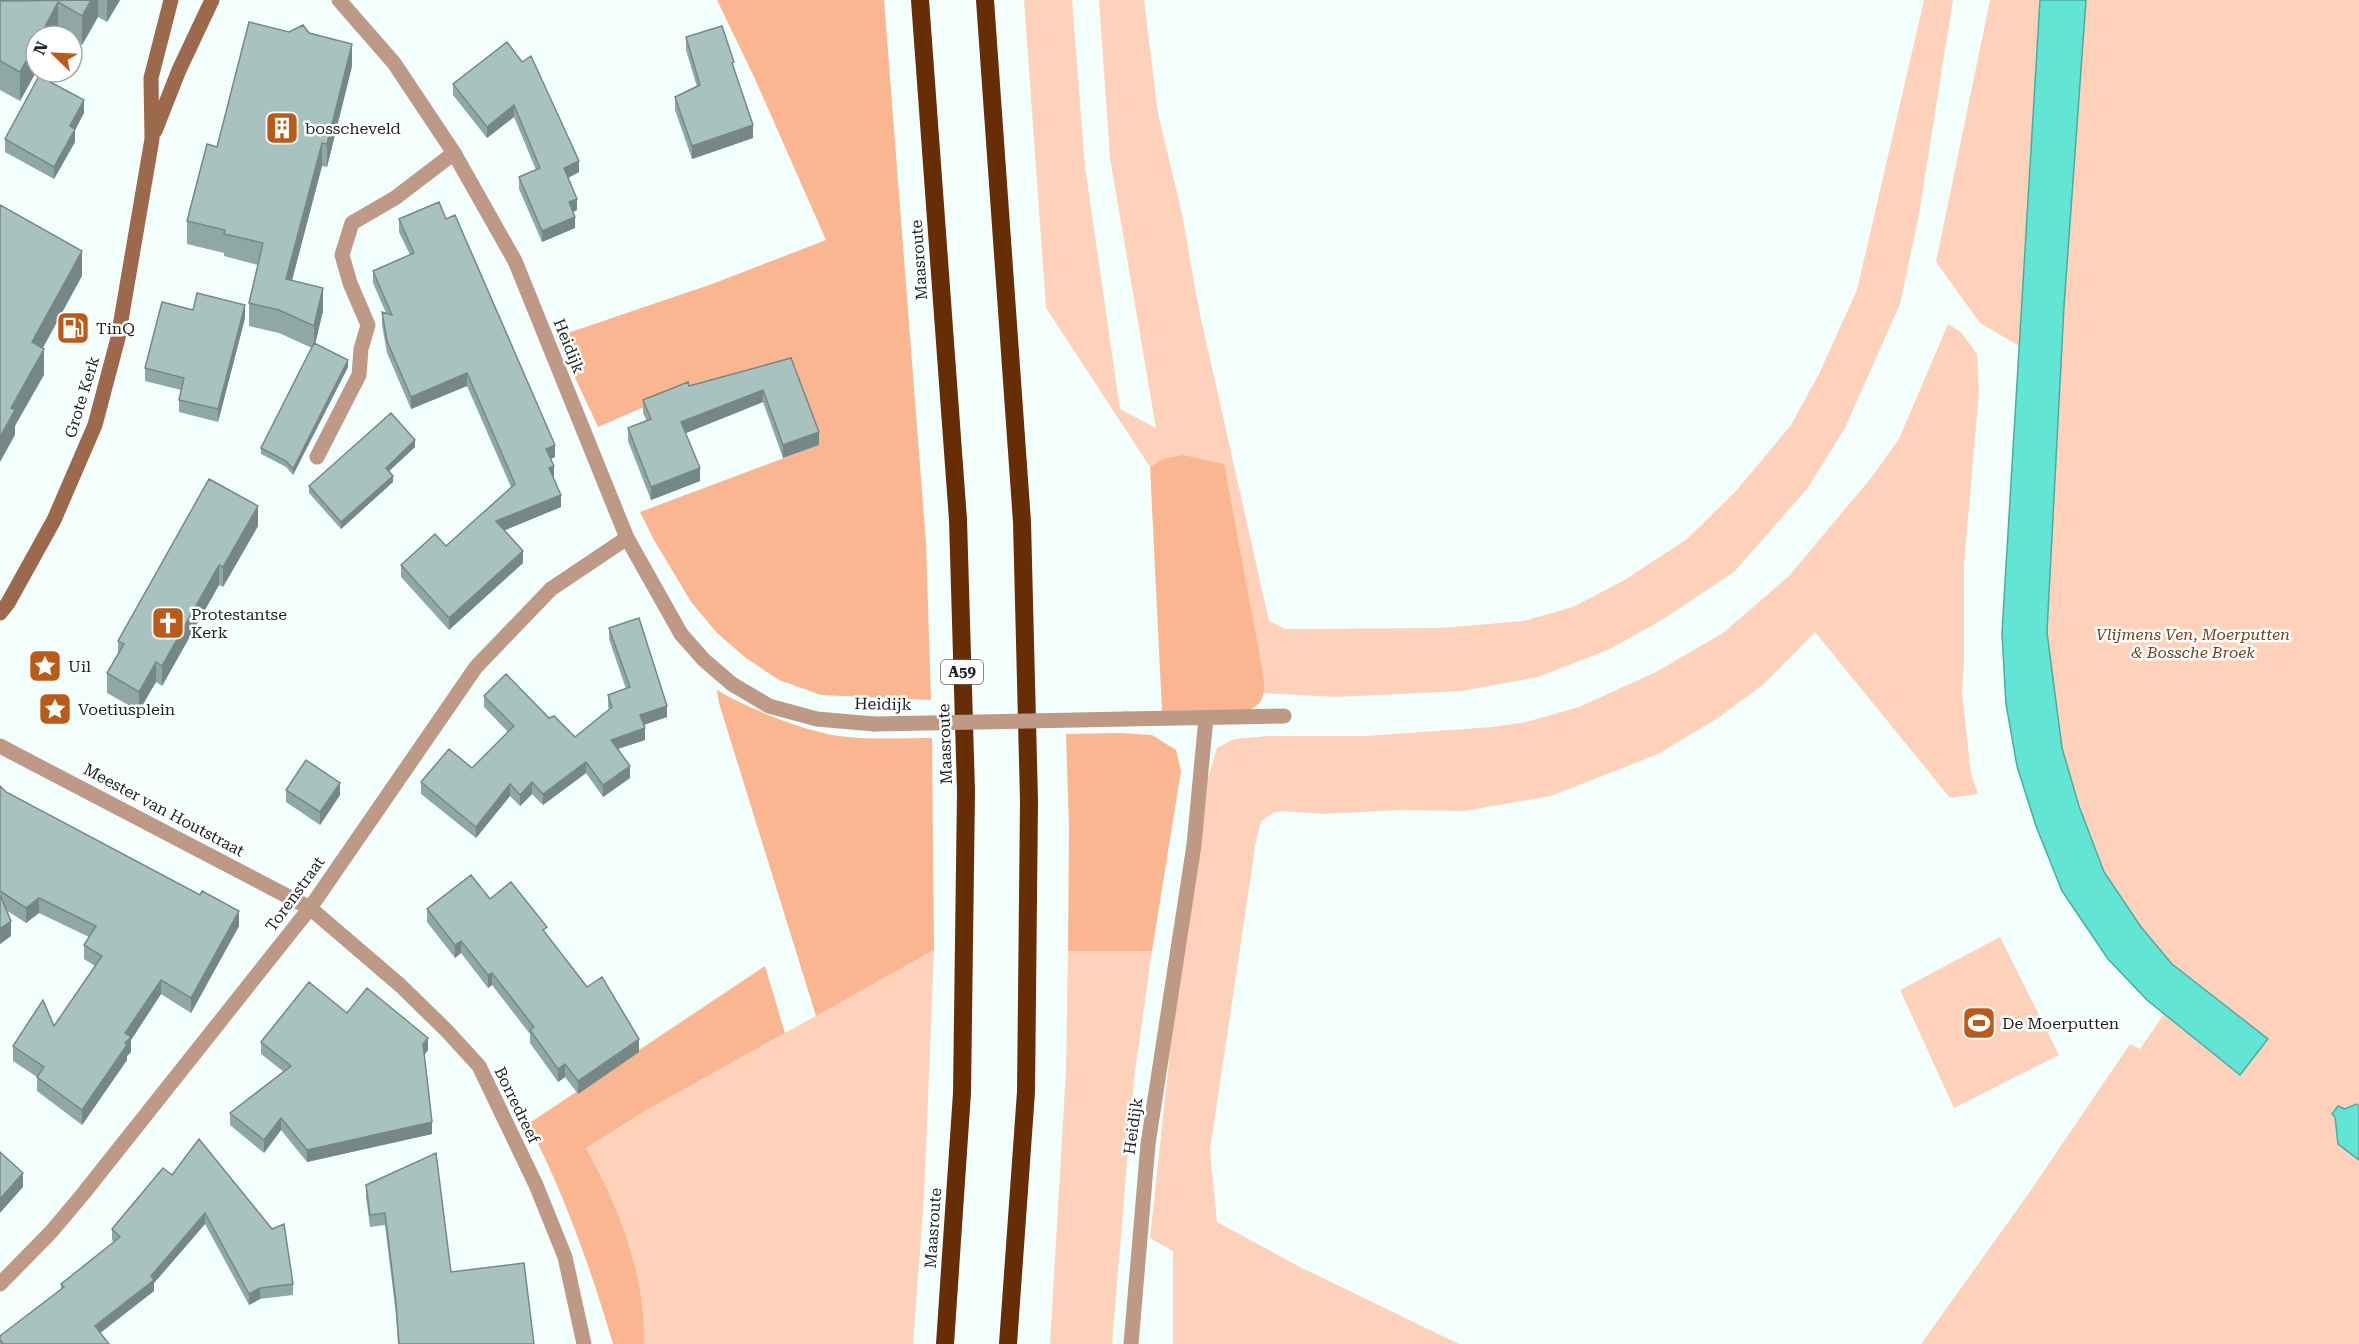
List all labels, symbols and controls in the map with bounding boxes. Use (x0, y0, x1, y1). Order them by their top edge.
north arrow (24, 24, 84, 84)
text: N (30, 39, 52, 58)
building icon: bosscheveld (264, 110, 300, 146)
place label: bosscheveld (305, 119, 401, 138)
street label: Maasroute (907, 219, 931, 301)
fuel station icon: TinQ (55, 310, 91, 346)
street label: Heidijk (549, 316, 589, 376)
place label: TinQ (96, 319, 135, 338)
street label: Grote Kerk (61, 354, 103, 440)
church icon: Protestantse Kerk (150, 605, 186, 641)
place label: Protestantse Kerk (191, 605, 287, 642)
park label: Vlijmens Ven, Moerputten & Bossche Broek (2096, 625, 2290, 662)
place icon: Uil (27, 648, 63, 684)
place label: Uil (68, 657, 91, 676)
road number: A59 (941, 660, 983, 684)
place icon: Voetiusplein (37, 691, 73, 727)
street label: Heidijk (854, 694, 912, 714)
place label: Voetiusplein (78, 700, 175, 719)
street label: Maasroute (934, 703, 956, 785)
street label: Meester van Houtstraat (80, 759, 248, 861)
street label: Torenstraat (261, 853, 329, 935)
sports icon: De Moerputten (1961, 1005, 1997, 1041)
place label: De Moerputten (2002, 1014, 2119, 1033)
street label: Borredreef (490, 1064, 544, 1147)
street label: Heidijk (1120, 1096, 1146, 1156)
street label: Maasroute (921, 1187, 945, 1269)

